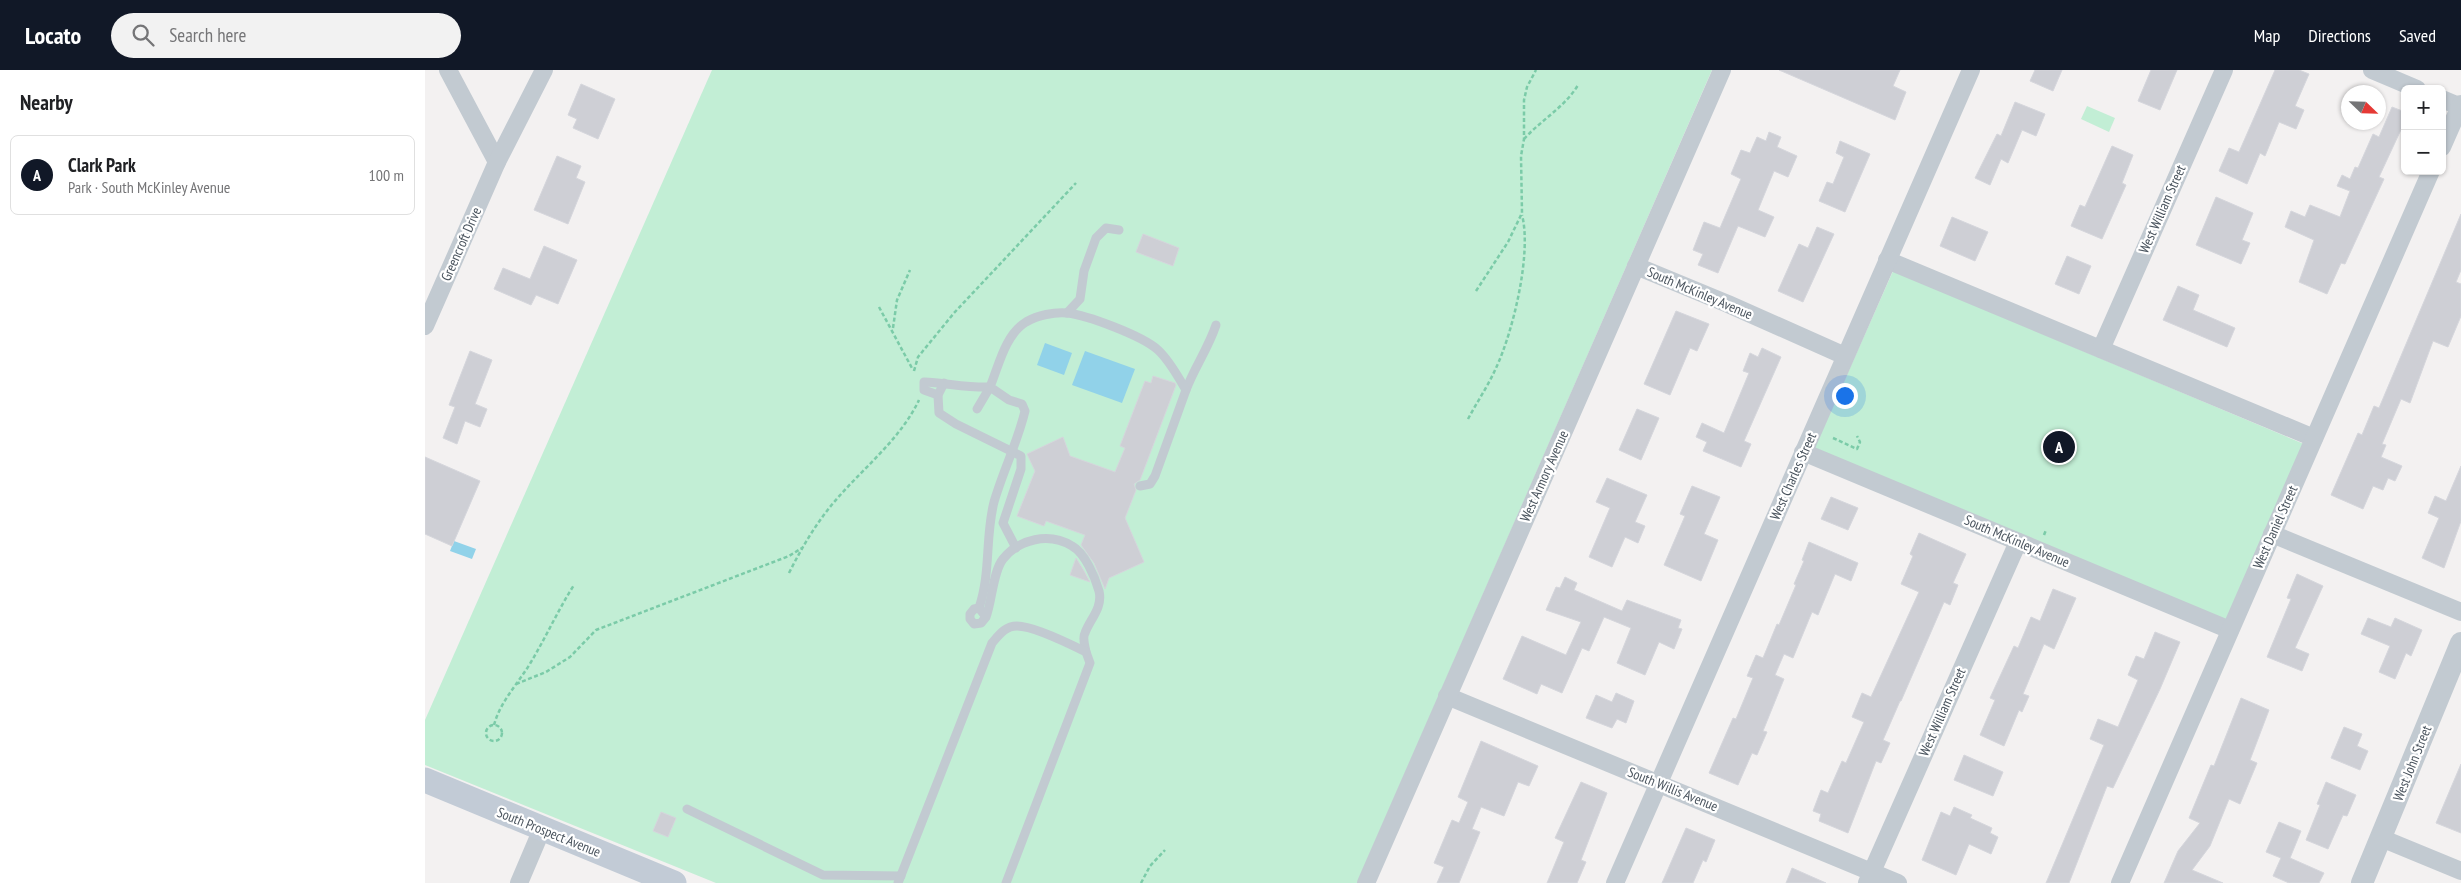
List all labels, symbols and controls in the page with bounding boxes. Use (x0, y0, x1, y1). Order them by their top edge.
search box (111, 13, 461, 58)
text: Locato (25, 20, 81, 51)
icon: search (129, 21, 157, 49)
text: Search here (169, 23, 246, 47)
text: Map (2254, 24, 2280, 47)
text: Directions (2308, 24, 2371, 47)
text: Saved (2399, 24, 2436, 47)
north arrow (2341, 85, 2386, 130)
map controls (2401, 85, 2446, 175)
button: + (2401, 85, 2446, 130)
text: Nearby (20, 89, 73, 116)
button: − (2401, 130, 2446, 175)
text: Clark Park (68, 153, 136, 177)
street label: West William Street (2135, 162, 2190, 256)
text: A (33, 165, 41, 185)
text: 100 m (369, 165, 404, 185)
text: Park · South McKinley Avenue (68, 177, 230, 197)
street label: Greencroft Drive (437, 204, 485, 284)
street label: South McKinley Avenue (1645, 263, 1756, 323)
your location (1832, 383, 1858, 409)
street label: West Armory Avenue (1516, 427, 1572, 525)
pin: A (2043, 428, 2075, 466)
street label: West Charles Street (1766, 429, 1820, 523)
street label: West Daniel Street (2249, 482, 2301, 571)
street label: South McKinley Avenue (1962, 511, 2073, 571)
street label: West William Street (1915, 665, 1970, 759)
street label: West John Street (2389, 722, 2435, 803)
street label: South Willis Avenue (1625, 763, 1721, 815)
street label: South Prospect Avenue (495, 803, 604, 861)

